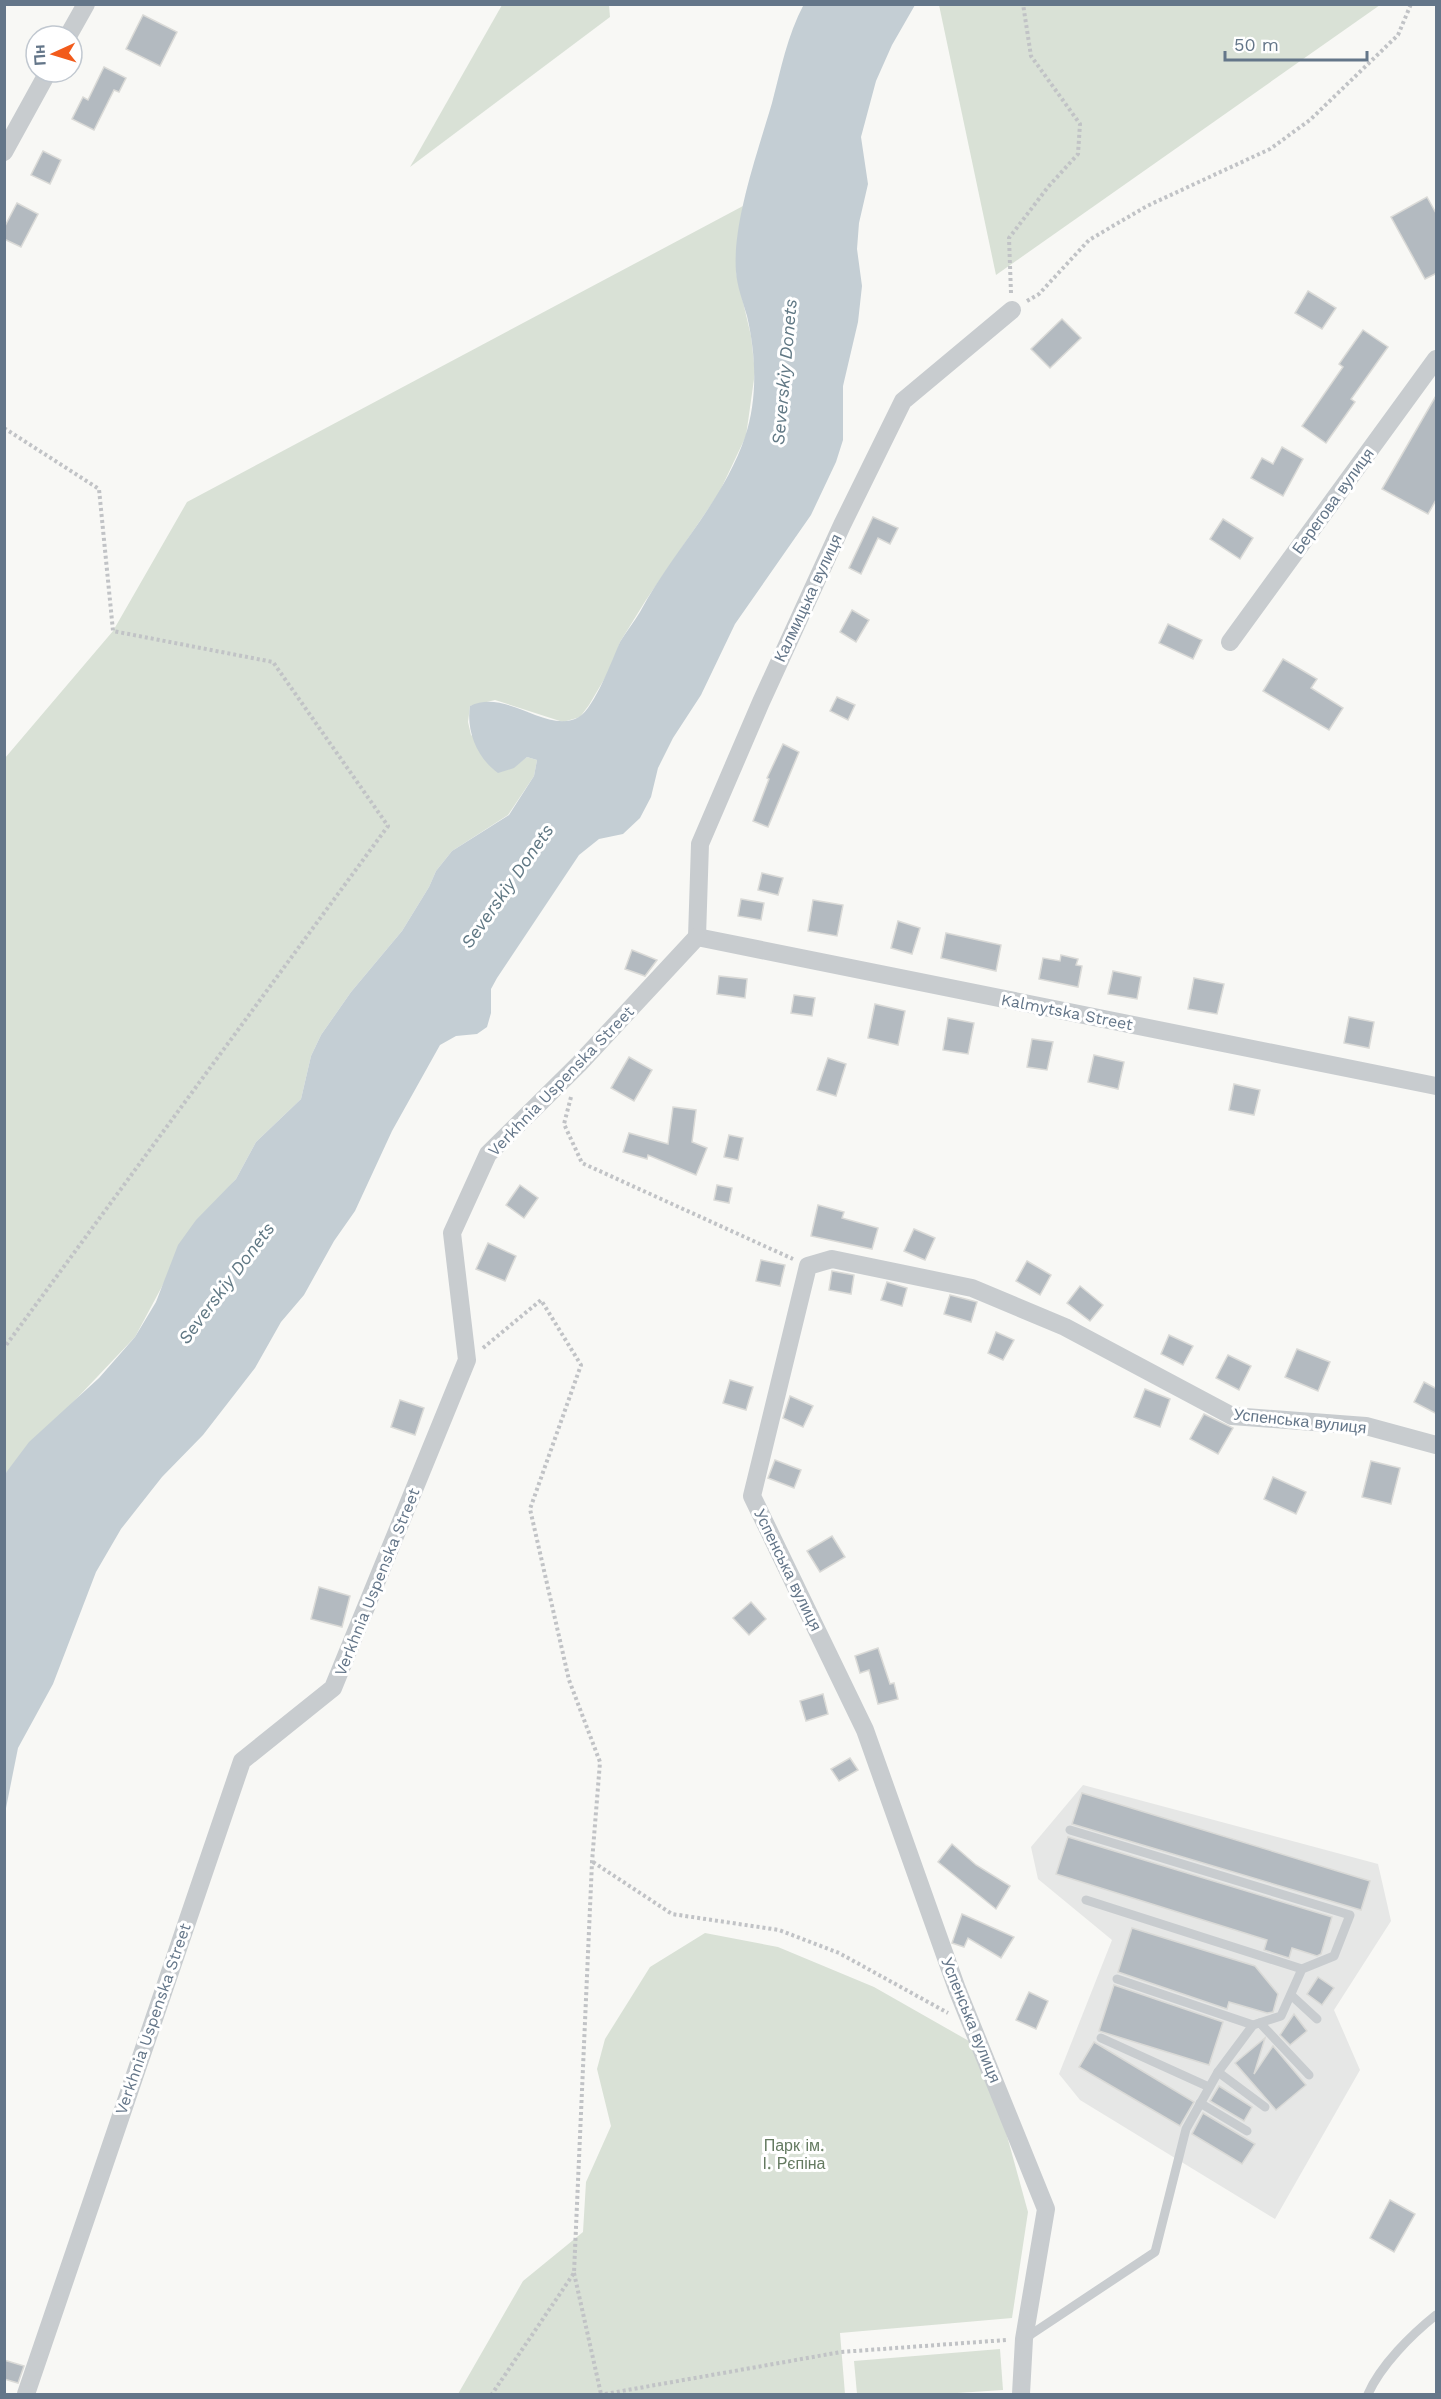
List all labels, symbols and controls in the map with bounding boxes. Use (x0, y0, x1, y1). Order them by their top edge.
north arrow (24, 24, 84, 84)
scale bar (1225, 24, 1368, 62)
text: 50 m (1234, 34, 1279, 55)
text: Пн (29, 44, 50, 66)
water label: Severskiy Donets (767, 298, 801, 446)
street label: Берегова вулиця (1288, 444, 1378, 558)
street label: Калмицька вулиця (770, 531, 846, 665)
water label: Severskiy Donets (456, 820, 558, 952)
street label: Kalmytska Street (999, 990, 1135, 1034)
street label: Verkhnia Uspenska Street (484, 1002, 638, 1160)
water label: Severskiy Donets (174, 1218, 278, 1348)
street label: Успенська вулиця (1233, 1405, 1367, 1437)
street label: Verkhnia Uspenska Street (331, 1485, 424, 1679)
street label: Успенська вулиця (750, 1506, 826, 1634)
street label: Verkhnia Uspenska Street (111, 1921, 195, 2117)
street label: Успенська вулиця (937, 1955, 1005, 2085)
park label: Парк ім. І. Рєпіна (763, 2136, 826, 2173)

